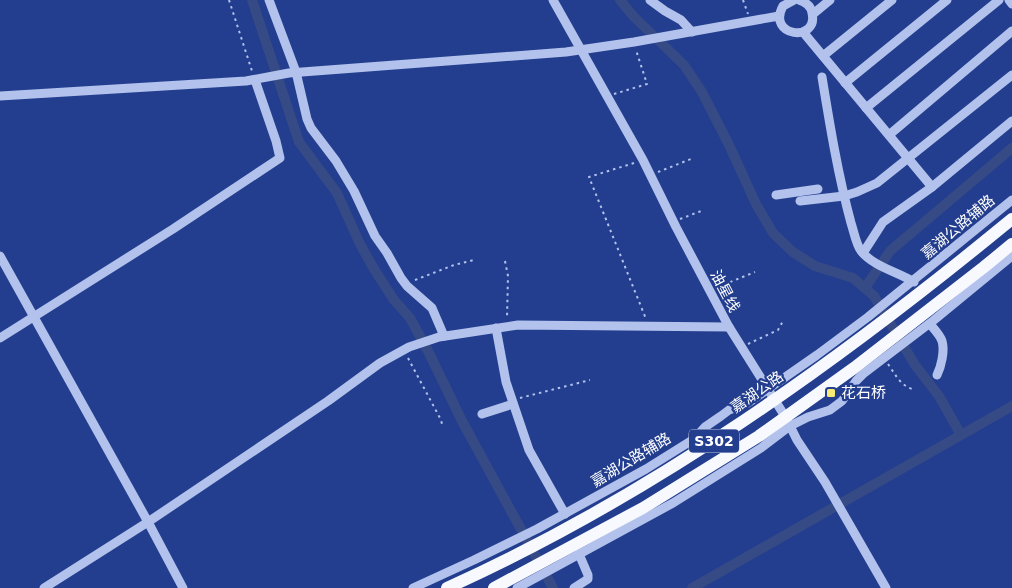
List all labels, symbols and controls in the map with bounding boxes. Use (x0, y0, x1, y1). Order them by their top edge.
street label: 嘉湖公路辅路 (918, 191, 998, 263)
street label: 油星线 (706, 267, 744, 315)
street label: 嘉湖公路 (727, 367, 787, 417)
place label: 花石桥 (841, 384, 886, 402)
marker: 花石桥 (825, 387, 837, 399)
street label: 嘉湖公路辅路 (588, 429, 674, 491)
road number: S302 (689, 430, 739, 452)

